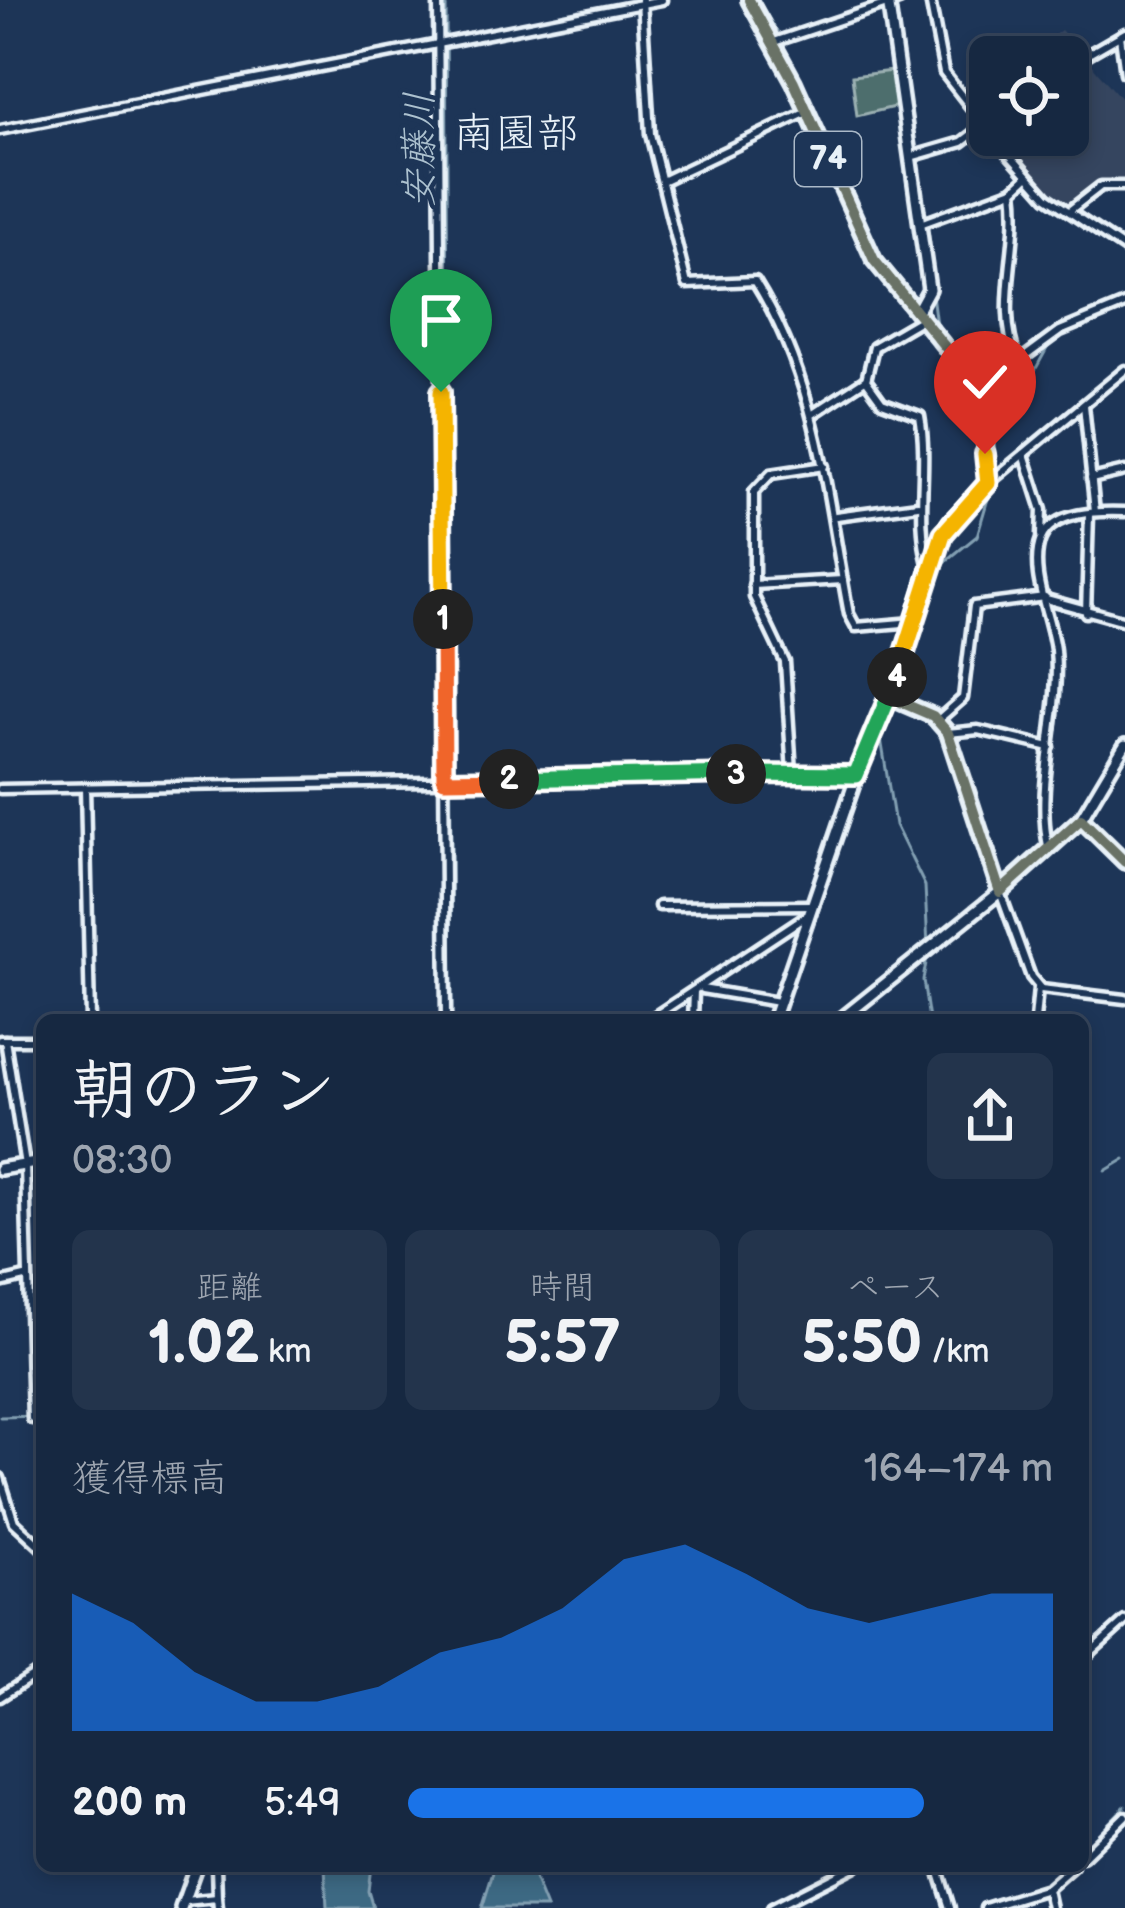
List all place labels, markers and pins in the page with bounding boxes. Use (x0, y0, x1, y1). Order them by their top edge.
pin (390, 269, 492, 392)
pin (934, 331, 1036, 454)
pin: 1 (413, 589, 473, 649)
pin: 4 (867, 647, 927, 707)
pin: 3 (706, 744, 766, 804)
pin: 2 (479, 749, 539, 809)

